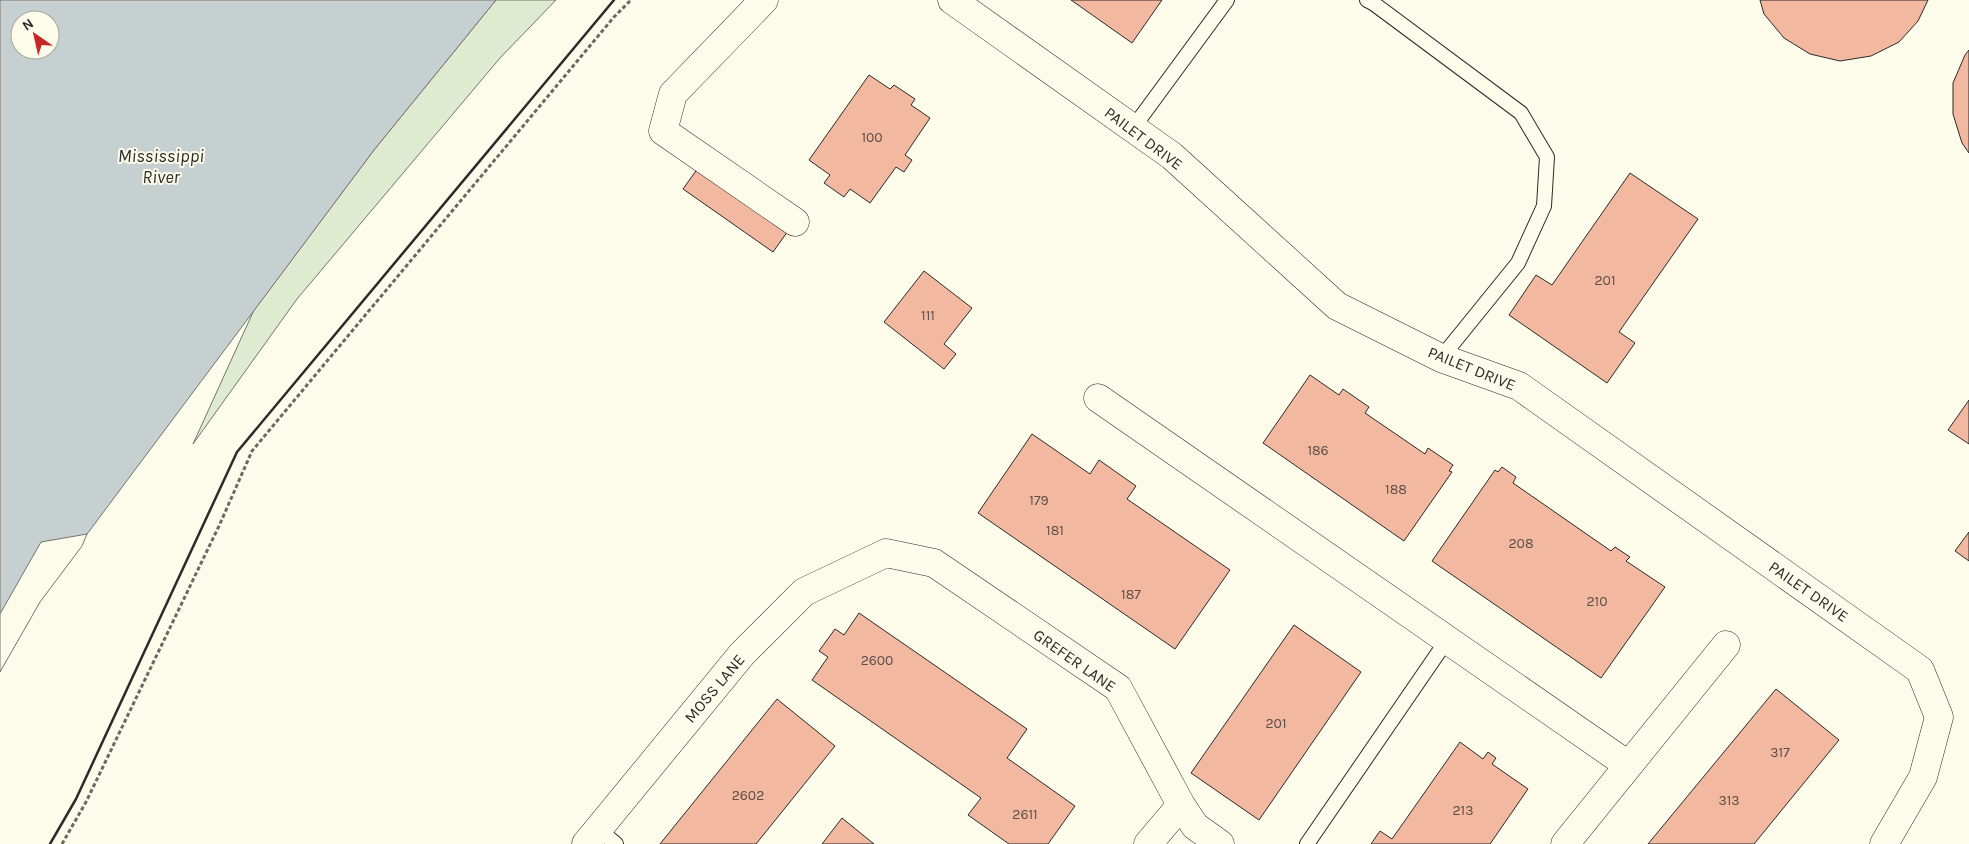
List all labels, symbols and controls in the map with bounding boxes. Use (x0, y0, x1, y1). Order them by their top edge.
north arrow (10, 10, 60, 60)
text: N (19, 15, 37, 34)
street label: PAILET DRIVE (1101, 103, 1187, 174)
house number: 100 (861, 129, 883, 146)
water label: Mississippi River (118, 145, 204, 188)
house number: 201 (1594, 272, 1616, 289)
house number: 111 (921, 307, 935, 324)
street label: PAILET DRIVE (1425, 342, 1518, 395)
house number: 186 (1307, 442, 1329, 459)
house number: 188 (1385, 481, 1407, 498)
house number: 179 (1029, 492, 1049, 509)
house number: 181 (1046, 522, 1064, 539)
house number: 208 (1508, 535, 1534, 552)
street label: PAILET DRIVE (1765, 557, 1852, 626)
house number: 187 (1121, 586, 1141, 603)
house number: 210 (1586, 593, 1608, 610)
street label: GREFER LANE (1030, 625, 1120, 696)
street label: MOSS LANE (680, 650, 749, 726)
house number: 2600 (861, 652, 893, 669)
house number: 201 (1265, 715, 1287, 732)
house number: 317 (1770, 744, 1790, 761)
house number: 2602 (732, 787, 764, 804)
house number: 313 (1718, 792, 1740, 809)
house number: 213 (1452, 802, 1474, 819)
house number: 2611 (1012, 806, 1038, 823)

